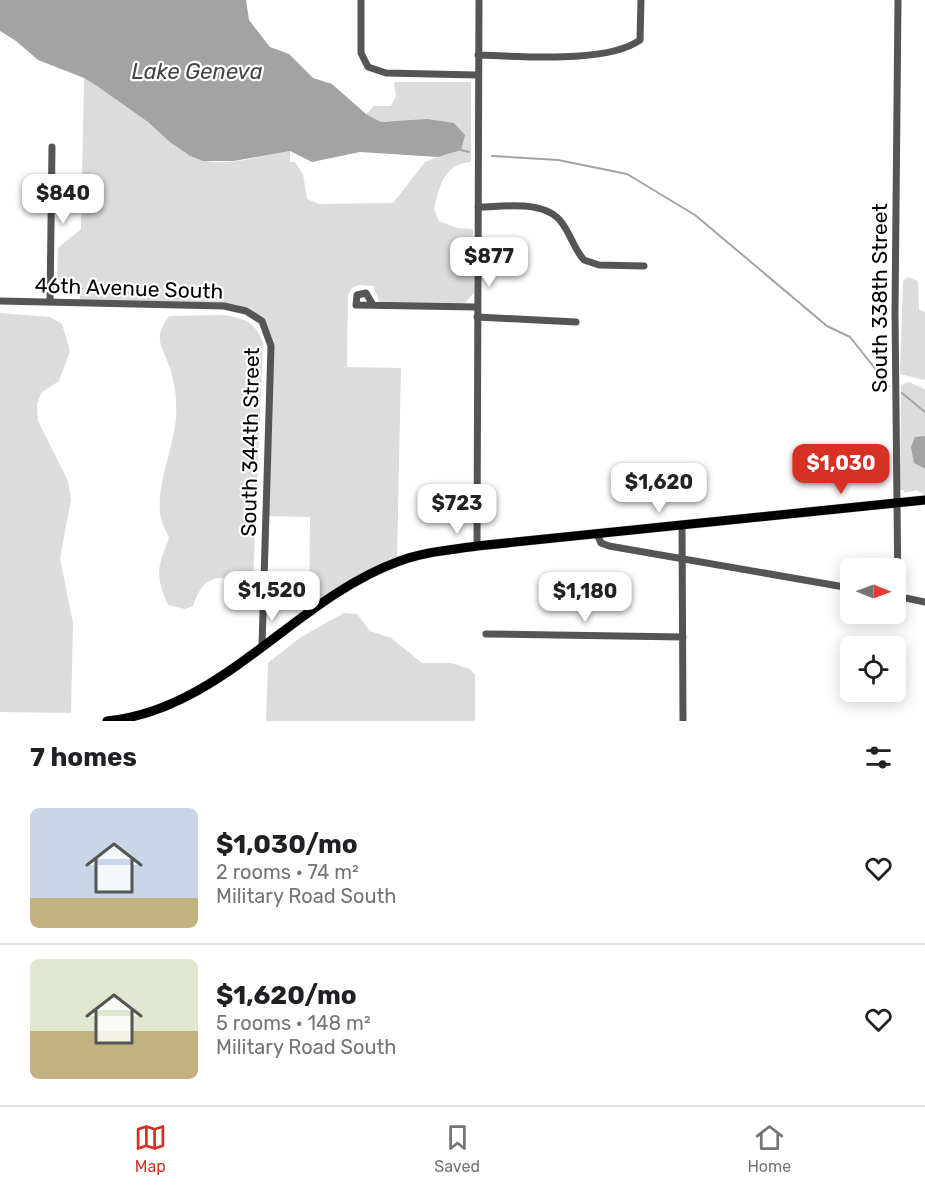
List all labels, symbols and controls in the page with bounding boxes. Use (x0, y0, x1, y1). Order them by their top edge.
water label: Lake Geneva (131, 58, 263, 85)
pin: $840 (27, 174, 99, 225)
text: $840 (36, 181, 90, 205)
street label: South 338th Street (867, 203, 892, 393)
pin: $877 (453, 237, 525, 288)
text: $877 (464, 244, 514, 268)
street label: 46th Avenue South (34, 272, 224, 304)
street label: South 344th Street (236, 347, 264, 537)
pin: $1,030 (792, 444, 890, 495)
text: $1,030 (806, 451, 876, 475)
pin: $1,620 (610, 463, 708, 514)
text: $1,620 (625, 470, 693, 494)
pin: $723 (421, 484, 493, 535)
text: $723 (432, 491, 483, 515)
north arrow (840, 558, 906, 624)
map controls (840, 558, 906, 702)
pin: $1,520 (223, 571, 321, 622)
pin: $1,180 (536, 572, 634, 623)
text: $1,520 (238, 578, 306, 602)
text: $1,180 (553, 579, 617, 603)
button: locate (840, 636, 906, 702)
icon: filters (862, 741, 895, 774)
text: 7 homes (30, 742, 137, 773)
text: $1,030/mo (216, 829, 358, 860)
icon: home (78, 832, 150, 904)
icon: heart (862, 852, 895, 885)
text: 2 rooms · 74 m² (216, 860, 359, 884)
text: Military Road South (216, 884, 397, 908)
text: $1,620/mo (216, 980, 357, 1011)
icon: home (78, 983, 150, 1055)
icon: heart (862, 1003, 895, 1036)
text: 5 rooms · 148 m² (216, 1011, 371, 1035)
text: Military Road South (216, 1035, 397, 1059)
tab: Map (134, 1121, 167, 1176)
tab: Saved (434, 1121, 480, 1176)
tab: Home (747, 1121, 791, 1176)

